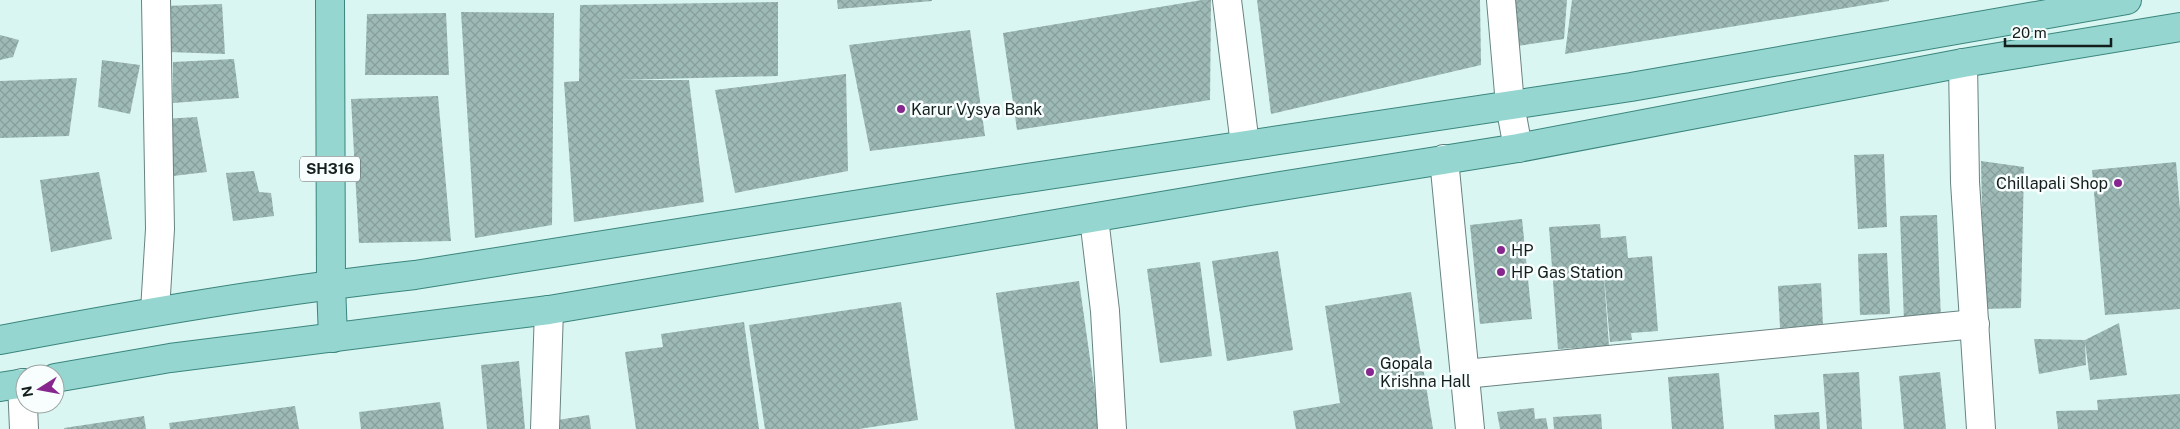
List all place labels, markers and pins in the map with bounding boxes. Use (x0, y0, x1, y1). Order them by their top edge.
place label: Karur Vysya Bank (911, 100, 1042, 119)
marker: Karur Vysya Bank (895, 103, 907, 115)
place label: Chillapali Shop (1996, 174, 2108, 193)
marker: Chillapali Shop (2112, 177, 2124, 189)
place label: HP (1511, 241, 1533, 260)
marker: HP (1495, 244, 1507, 256)
place label: HP Gas Station (1511, 263, 1623, 282)
marker: HP Gas Station (1495, 266, 1507, 278)
place label: Gopala Krishna Hall (1380, 354, 1471, 391)
marker: Gopala Krishna Hall (1364, 366, 1376, 378)

